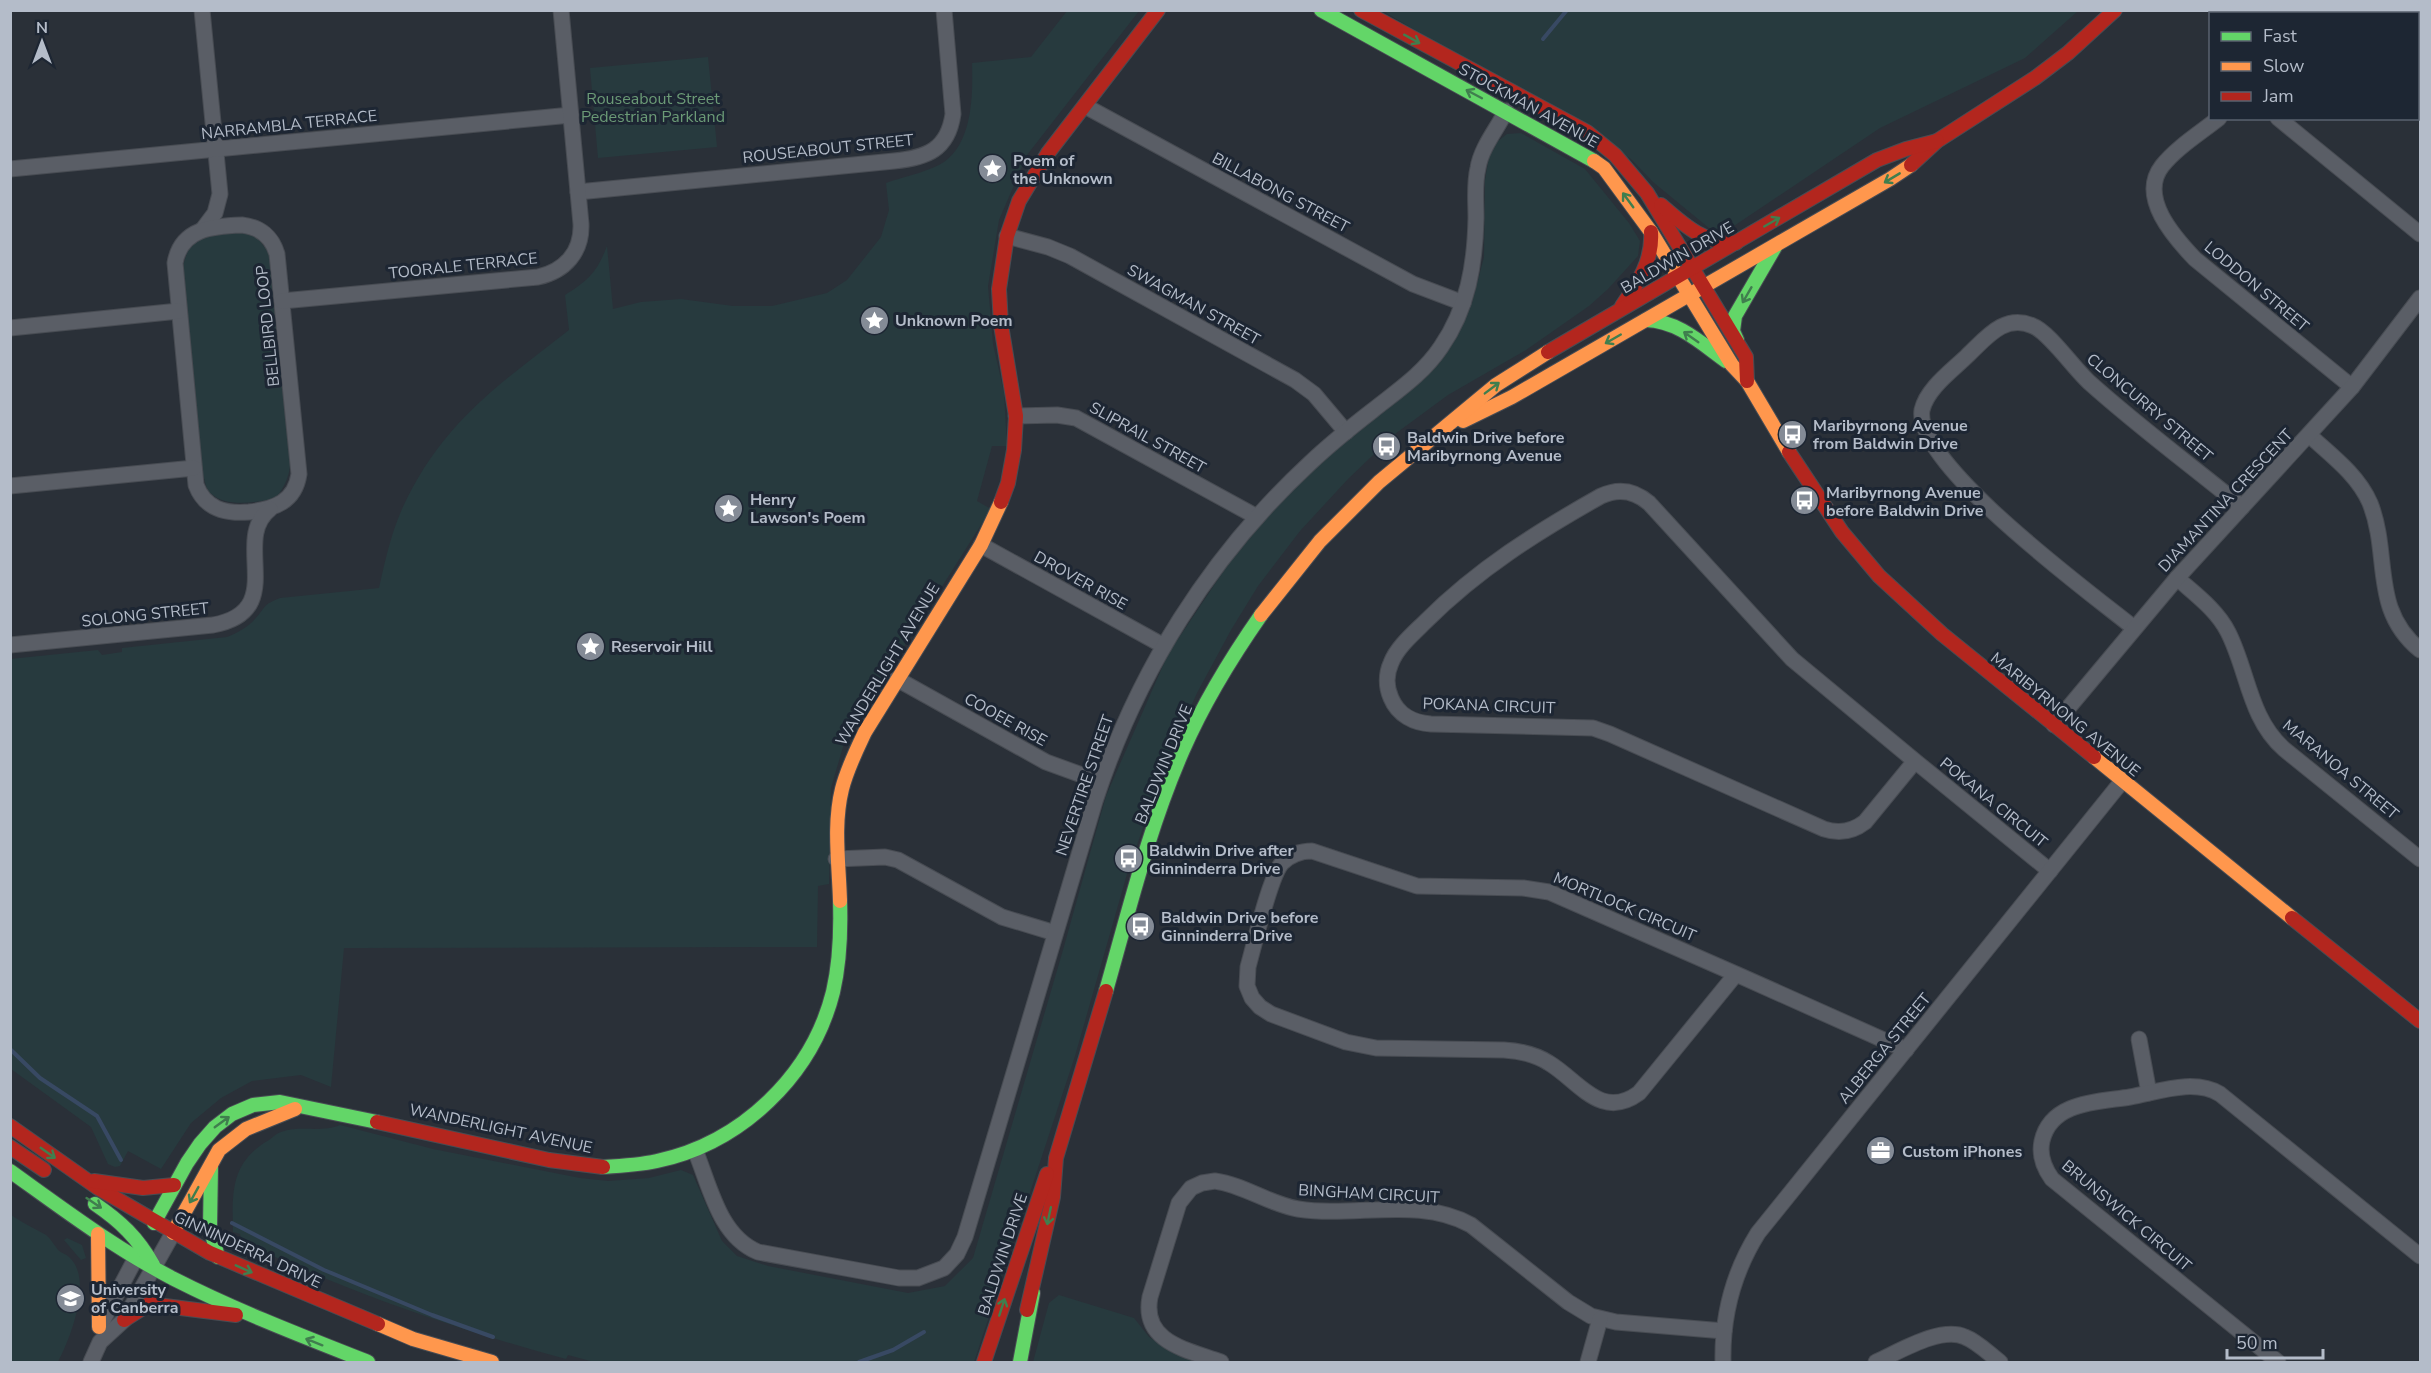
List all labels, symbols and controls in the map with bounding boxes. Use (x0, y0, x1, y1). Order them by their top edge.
north arrow (12, 12, 72, 72)
legend (2209, 12, 2419, 120)
text: N (36, 17, 48, 39)
text: Fast (2263, 24, 2298, 48)
one-way arrow (1403, 34, 1421, 45)
text: Slow (2263, 54, 2304, 78)
street label: STOCKMAN AVENUE (1455, 58, 1602, 154)
text: Jam (2262, 84, 2294, 108)
park label: Rouseabout Street Pedestrian Parkland (581, 88, 725, 128)
one-way arrow (1466, 88, 1484, 99)
street label: NARRAMBLA TERRACE (200, 105, 378, 145)
street label: ROUSEABOUT STREET (742, 129, 915, 169)
street label: BILLABONG STREET (1208, 147, 1353, 239)
place label: Poem of the Unknown (1013, 150, 1113, 190)
place icon: Poem of the Unknown (976, 153, 1008, 185)
one-way arrow (1884, 172, 1901, 184)
one-way arrow (1621, 192, 1634, 208)
one-way arrow (1763, 215, 1780, 227)
street label: BALDWIN DRIVE (1617, 217, 1738, 299)
street label: LODDON STREET (2199, 236, 2314, 337)
street label: TOORALE TERRACE (388, 247, 539, 285)
street label: SWAGMAN STREET (1123, 259, 1264, 351)
street label: BELLBIRD LOOP (251, 264, 285, 388)
one-way arrow (1741, 286, 1753, 303)
place icon: Unknown Poem (858, 304, 890, 336)
place label: Unknown Poem (895, 310, 1012, 332)
one-way arrow (1683, 331, 1700, 343)
one-way arrow (1605, 333, 1622, 345)
street label: CLONCURRY STREET (2082, 348, 2217, 467)
one-way arrow (1484, 382, 1500, 395)
street label: SLIPRAIL STREET (1085, 397, 1210, 479)
place label: Maribyrnong Avenue from Baldwin Drive (1813, 415, 1968, 455)
bus stop icon: Maribyrnong Avenue from Baldwin Drive (1776, 418, 1808, 450)
street label: DIAMANTINA CRESCENT (2154, 424, 2298, 577)
place label: Baldwin Drive before Maribyrnong Avenue (1407, 427, 1565, 467)
bus stop icon: Baldwin Drive before Maribyrnong Avenue (1370, 430, 1402, 462)
place label: Maribyrnong Avenue before Baldwin Drive (1826, 482, 1984, 522)
bus stop icon: Maribyrnong Avenue before Baldwin Drive (1789, 485, 1821, 517)
place label: Henry Lawson's Poem (750, 489, 866, 529)
place icon: Henry Lawson's Poem (713, 492, 745, 524)
street label: DROVER RISE (1030, 546, 1131, 616)
street label: WANDERLIGHT AVENUE (830, 579, 945, 750)
street label: SOLONG STREET (80, 597, 210, 633)
place icon: Reservoir Hill (574, 630, 606, 662)
place label: Reservoir Hill (611, 636, 713, 658)
street label: MARIBYRNONG AVENUE (1986, 647, 2145, 782)
street label: COOEE RISE (960, 688, 1051, 752)
street label: POKANA CIRCUIT (1422, 693, 1556, 719)
street label: BALDWIN DRIVE (1130, 701, 1198, 828)
street label: NEVERTIRE STREET (1051, 712, 1120, 859)
street label: MARANOA STREET (2278, 715, 2403, 825)
street label: POKANA CIRCUIT (1935, 752, 2052, 853)
place label: Baldwin Drive after Ginninderra Drive (1149, 840, 1294, 880)
bus stop icon: Baldwin Drive after Ginninderra Drive (1112, 843, 1144, 875)
street label: MORTLOCK CIRCUIT (1550, 867, 1700, 947)
place label: Baldwin Drive before Ginninderra Drive (1161, 907, 1319, 947)
bus stop icon: Baldwin Drive before Ginninderra Drive (1124, 910, 1156, 942)
street label: ALBERGA STREET (1833, 988, 1937, 1109)
street label: WANDERLIGHT AVENUE (407, 1099, 594, 1159)
one-way arrow (213, 1116, 229, 1129)
office icon: Custom iPhones (1865, 1135, 1897, 1167)
place label: Custom iPhones (1902, 1141, 2022, 1163)
one-way arrow (40, 1147, 56, 1159)
street label: BRUNSWICK CIRCUIT (2057, 1155, 2196, 1277)
street label: BINGHAM CIRCUIT (1298, 1179, 1441, 1209)
one-way arrow (188, 1186, 199, 1204)
street label: BALDWIN DRIVE (973, 1190, 1033, 1318)
one-way arrow (85, 1197, 101, 1209)
street label: GINNINDERRA DRIVE (170, 1206, 325, 1294)
one-way arrow (1043, 1206, 1055, 1225)
one-way arrow (234, 1263, 252, 1275)
place label: University of Canberra (91, 1279, 178, 1319)
school or university icon: University of Canberra (54, 1282, 86, 1314)
one-way arrow (997, 1298, 1008, 1317)
scale bar (2227, 1322, 2323, 1360)
text: 50 m (2236, 1331, 2278, 1355)
one-way arrow (305, 1335, 323, 1346)

